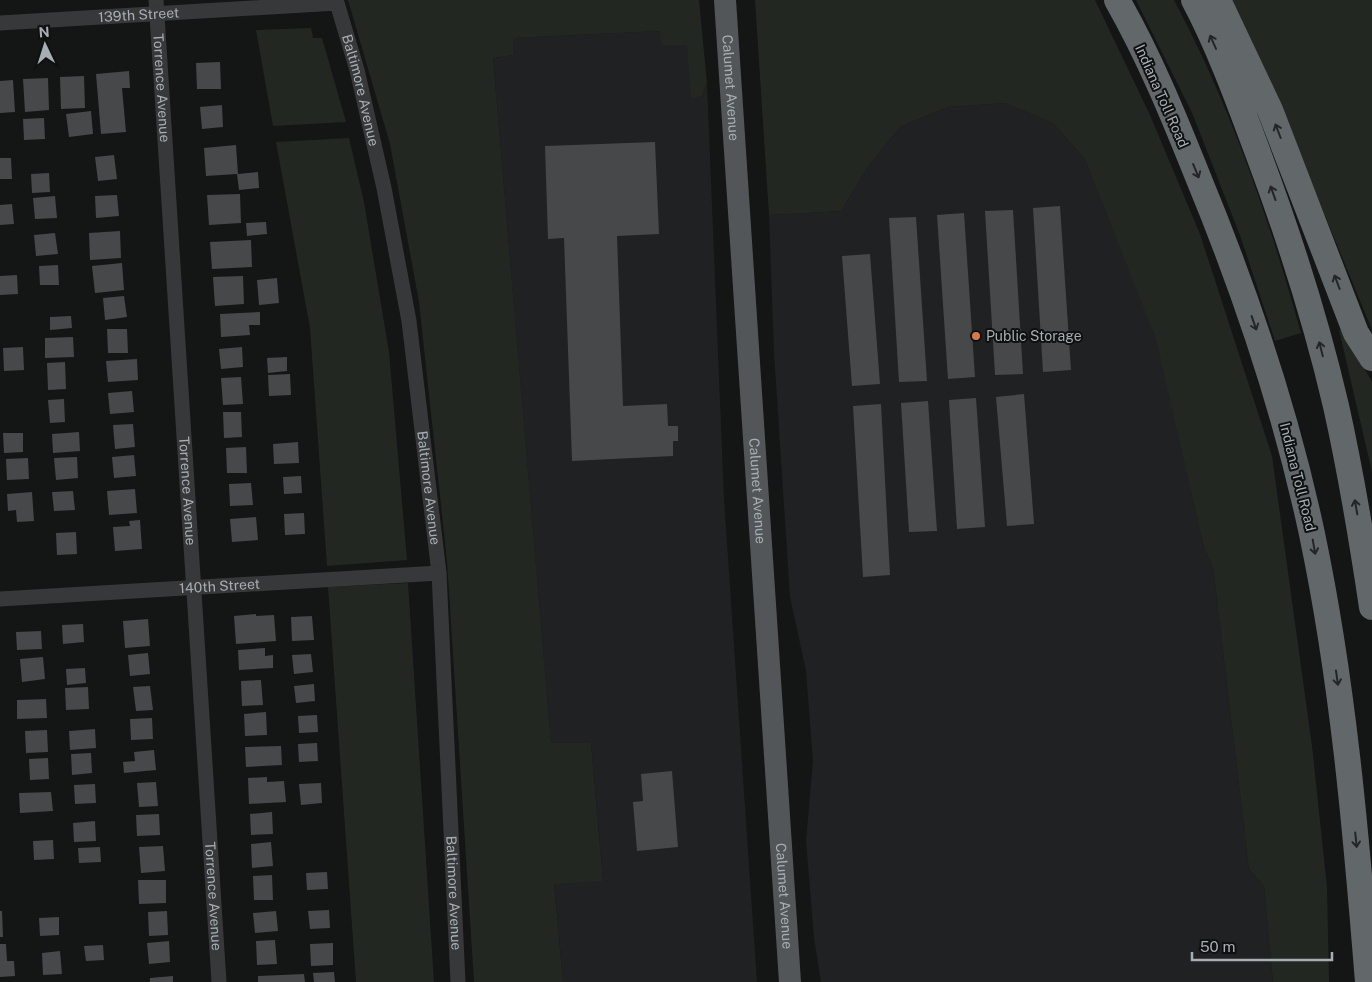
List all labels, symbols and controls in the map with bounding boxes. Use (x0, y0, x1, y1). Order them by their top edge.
street label: 139th Street (98, 4, 180, 25)
north arrow (20, 20, 70, 70)
text: N (38, 24, 50, 40)
street label: Baltimore Avenue (339, 32, 382, 148)
street label: Torrence Avenue (150, 33, 173, 143)
street label: Calumet Avenue (719, 34, 742, 141)
one-way arrow (1208, 35, 1217, 50)
street label: Indiana Toll Road (1132, 42, 1192, 150)
one-way arrow (1273, 123, 1282, 139)
one-way arrow (1191, 163, 1201, 178)
one-way arrow (1268, 186, 1277, 202)
one-way arrow (1332, 275, 1341, 290)
one-way arrow (1250, 315, 1259, 330)
place label: Public Storage (986, 328, 1082, 344)
marker: Public Storage (970, 330, 982, 342)
one-way arrow (1316, 341, 1325, 357)
street label: Indiana Toll Road (1277, 421, 1319, 533)
street label: Baltimore Avenue (414, 430, 444, 546)
street label: Torrence Avenue (176, 436, 199, 546)
street label: Calumet Avenue (746, 437, 769, 545)
one-way arrow (1351, 499, 1361, 515)
one-way arrow (1310, 539, 1320, 555)
street label: 140th Street (179, 576, 261, 596)
one-way arrow (1332, 670, 1342, 686)
one-way arrow (1351, 831, 1361, 847)
street label: Baltimore Avenue (443, 835, 465, 951)
street label: Torrence Avenue (202, 841, 225, 951)
street label: Calumet Avenue (773, 842, 796, 950)
scale bar (1192, 930, 1332, 962)
text: 50 m (1200, 938, 1235, 955)

